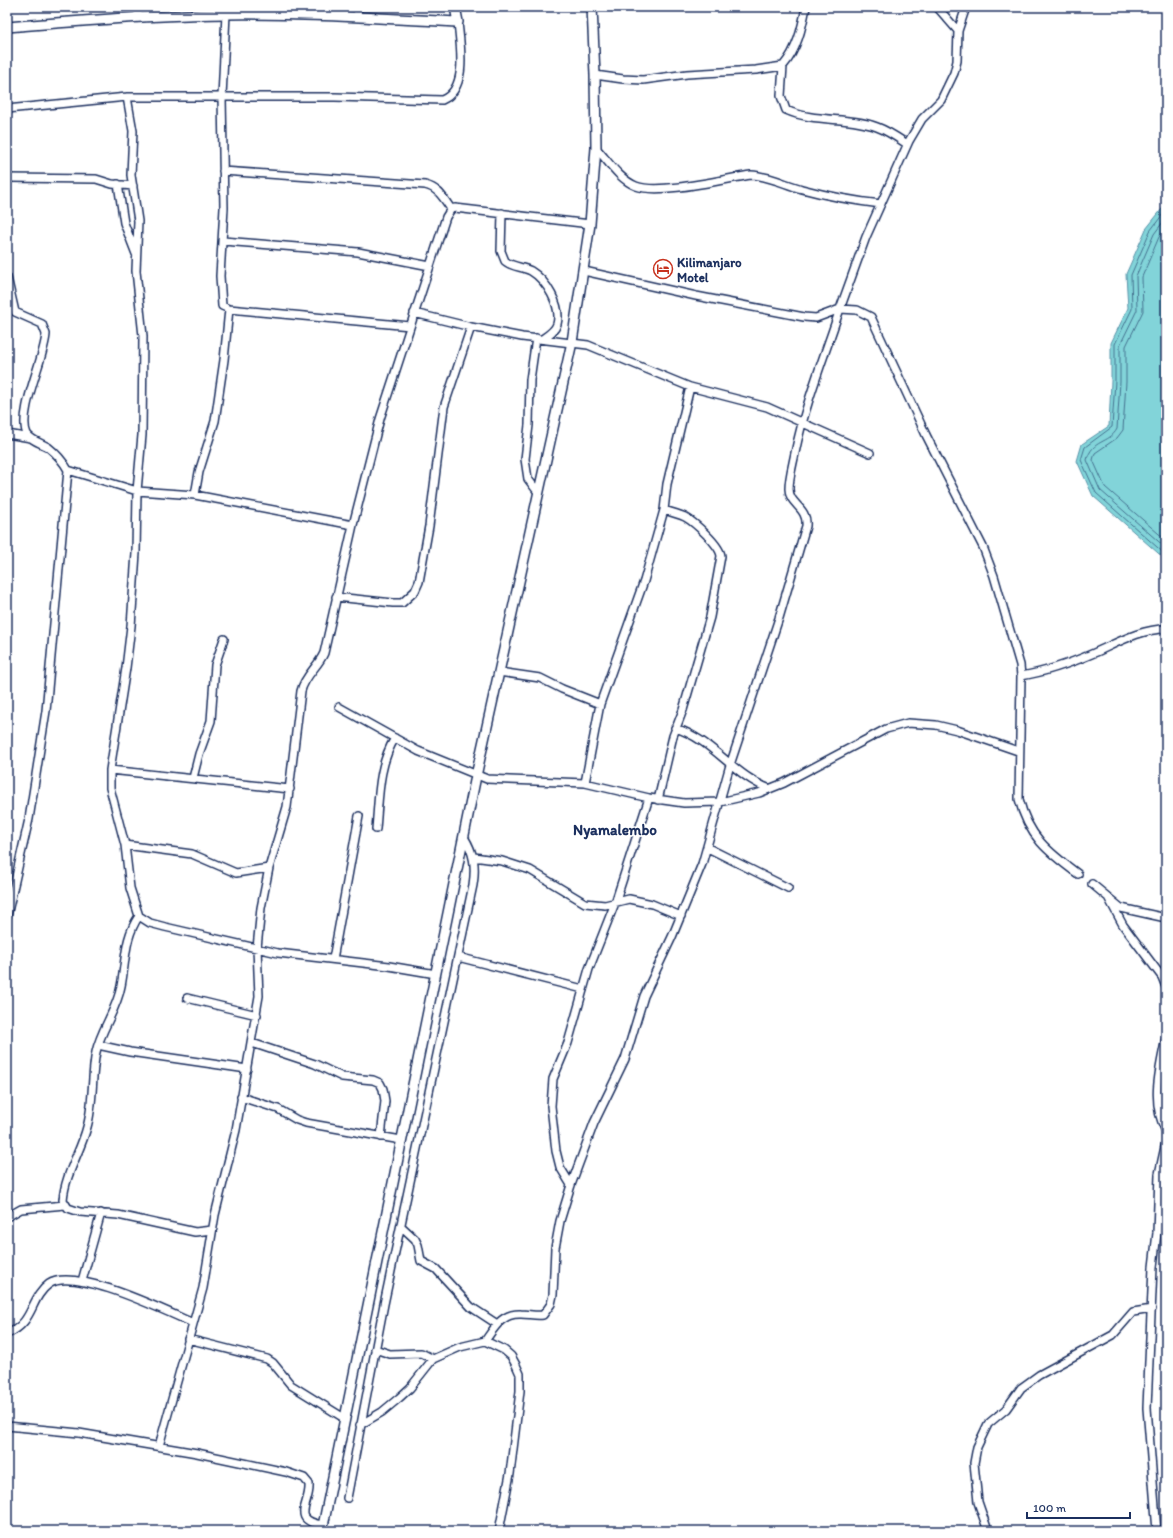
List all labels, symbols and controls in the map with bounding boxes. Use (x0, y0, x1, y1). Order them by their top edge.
place label: Kilimanjaro Motel (677, 255, 742, 285)
hotel icon: Kilimanjaro Motel (652, 258, 674, 280)
district label: Nyamalembo (573, 821, 657, 840)
scale bar (1027, 1494, 1130, 1520)
text: 100 m (1033, 1501, 1066, 1515)

